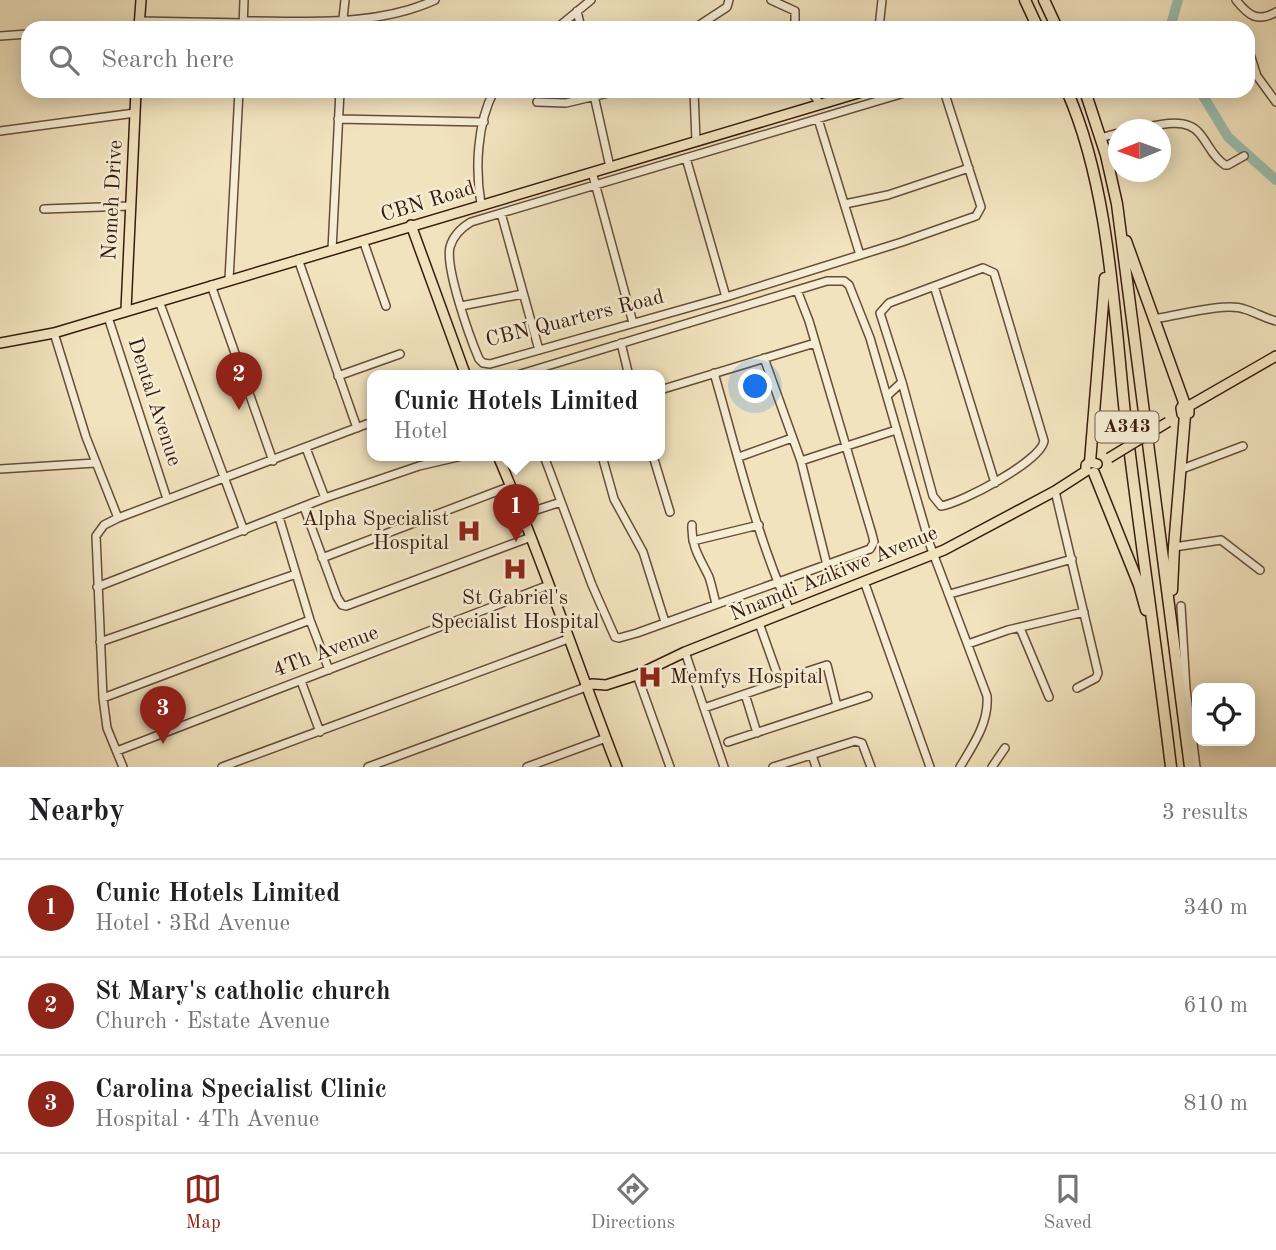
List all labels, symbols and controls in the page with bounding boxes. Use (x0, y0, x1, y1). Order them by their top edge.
search box (21, 21, 1255, 98)
icon: search (45, 41, 83, 79)
text: Search here (101, 47, 234, 73)
north arrow (1108, 119, 1171, 182)
street label: Nomeh Drive (99, 139, 127, 261)
street label: CBN Road (378, 178, 478, 226)
street label: CBN Quarters Road (484, 287, 666, 351)
street label: Dental Avenue (123, 335, 185, 469)
pin: 2 (216, 352, 262, 410)
your location (738, 369, 772, 403)
popup (367, 370, 665, 461)
text: Cunic Hotels Limited (393, 389, 639, 415)
road number: A343 (1096, 412, 1158, 442)
text: Hotel (393, 420, 448, 443)
pin: 1 (493, 484, 539, 542)
place label: Alpha Specialist Hospital (302, 509, 449, 554)
hospital icon: Alpha Specialist Hospital (455, 517, 483, 545)
street label: Nnamdi Azikiwe Avenue (727, 523, 941, 625)
hospital icon: St Gabriel's Specialist Hospital (501, 555, 529, 583)
place label: St Gabriel's Specialist Hospital (431, 588, 600, 633)
street label: 4Th Avenue (270, 622, 382, 682)
hospital icon: Memfys Hospital (636, 663, 664, 691)
place label: Memfys Hospital (670, 667, 823, 688)
map controls (1192, 683, 1255, 746)
button: locate (1192, 683, 1255, 746)
pin: 3 (140, 686, 186, 744)
text: Nearby (28, 797, 125, 827)
text: 3 results (1162, 801, 1248, 824)
text: Cunic Hotels Limited (95, 881, 340, 907)
text: 1 (44, 896, 58, 919)
text: 340 m (1183, 896, 1248, 919)
text: Hotel · 3Rd Avenue (95, 912, 290, 935)
text: St Mary's catholic church (95, 979, 391, 1005)
text: 2 (44, 994, 58, 1017)
text: 610 m (1183, 994, 1248, 1017)
text: Church · Estate Avenue (95, 1010, 330, 1033)
text: Carolina Specialist Clinic (95, 1077, 387, 1103)
text: 3 (44, 1092, 58, 1115)
text: 810 m (1183, 1092, 1248, 1115)
text: Hospital · 4Th Avenue (95, 1108, 319, 1131)
tab: Map (184, 1170, 222, 1235)
tab: Directions (591, 1170, 675, 1235)
tab: Saved (1043, 1170, 1092, 1235)

